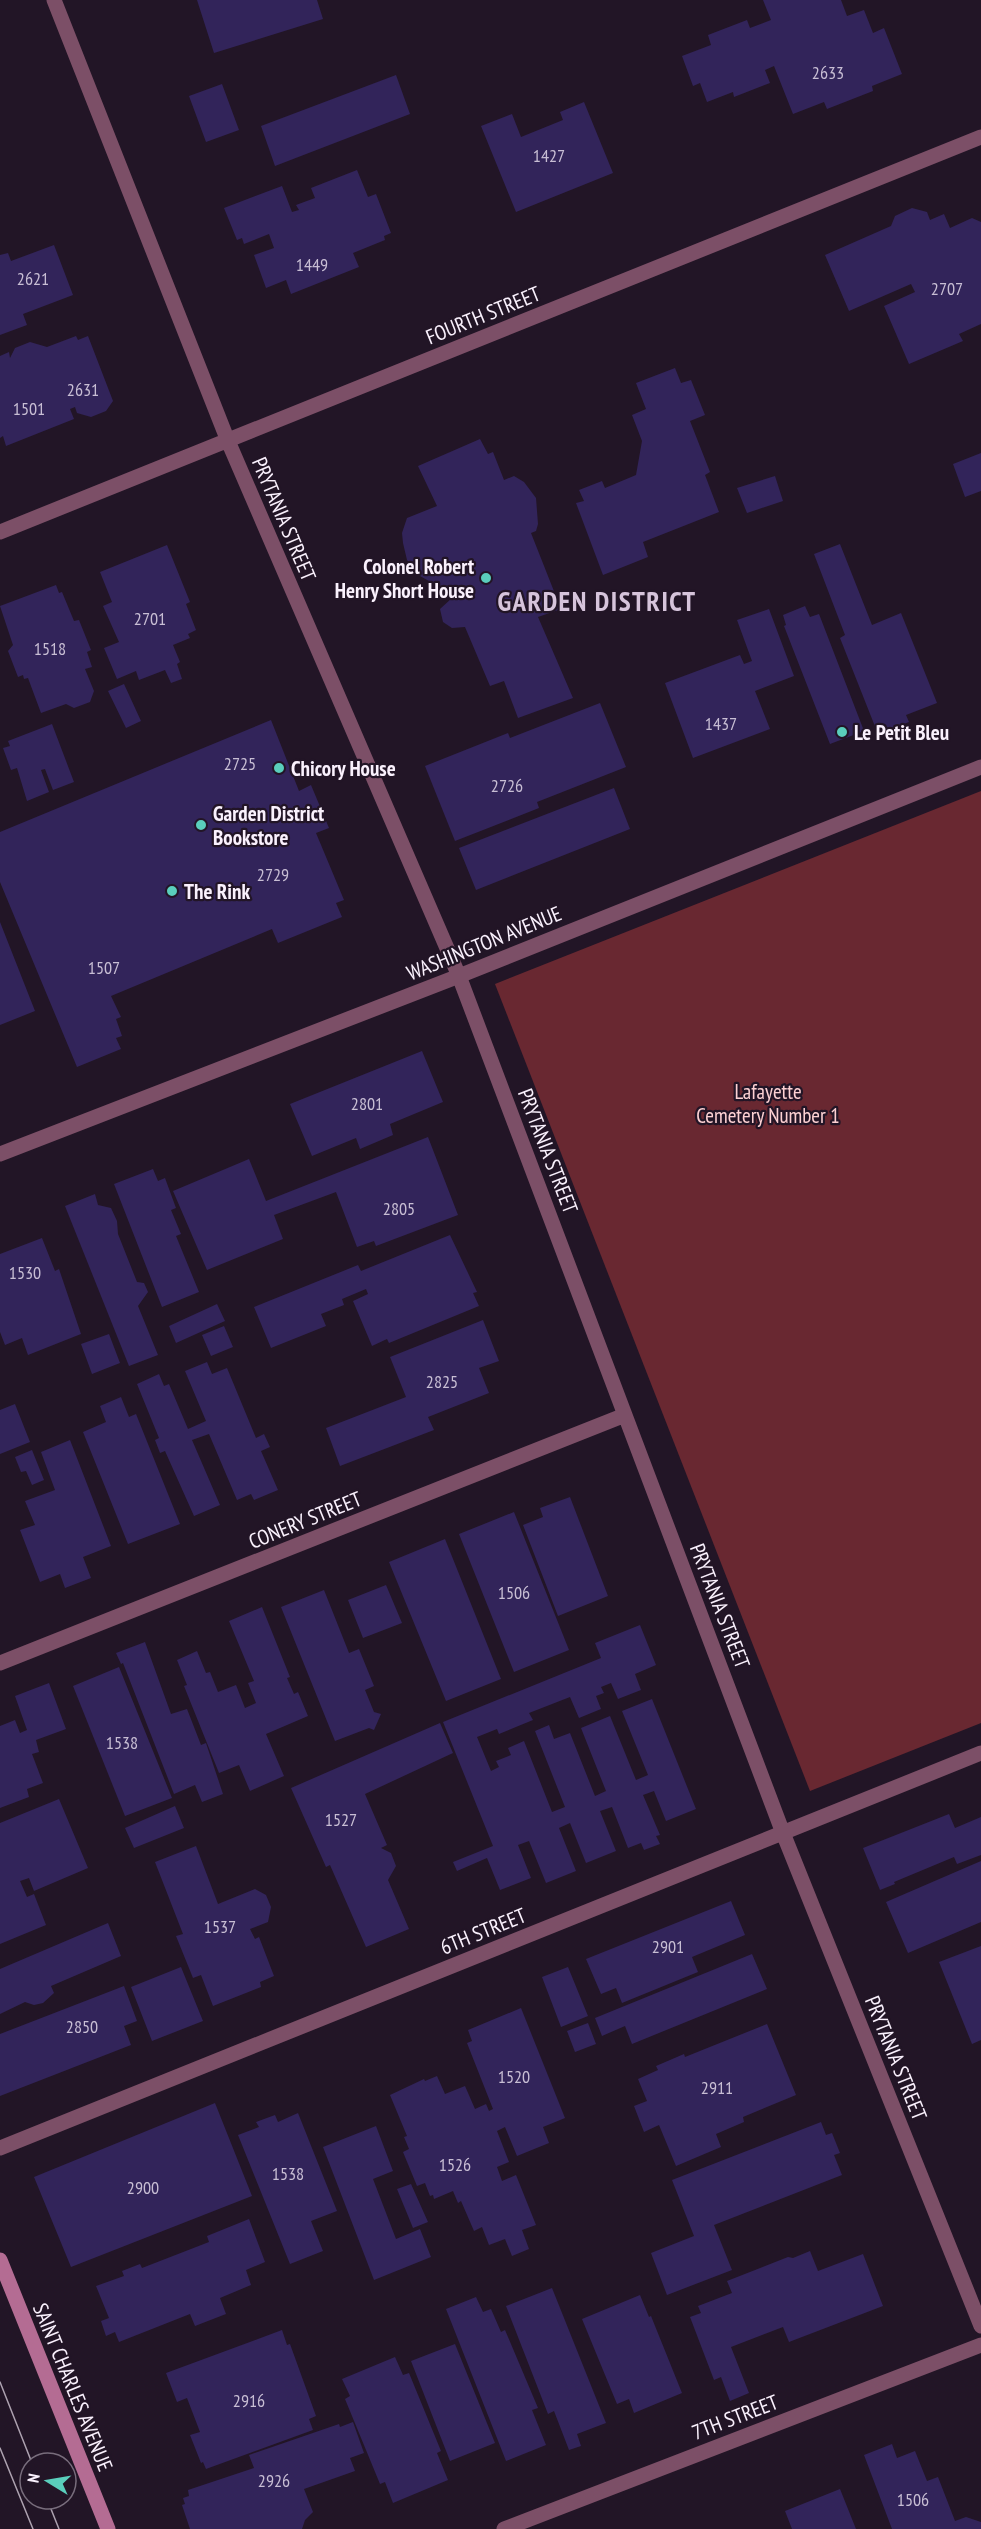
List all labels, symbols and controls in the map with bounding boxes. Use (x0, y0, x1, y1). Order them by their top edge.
house number: 2633 (812, 61, 844, 84)
house number: 1427 (533, 144, 565, 167)
house number: 1449 (296, 253, 328, 276)
house number: 2621 (17, 267, 49, 290)
house number: 2707 (931, 277, 963, 300)
street label: FOURTH STREET (422, 280, 545, 350)
house number: 2631 (67, 378, 99, 401)
house number: 1501 (13, 397, 45, 420)
street label: PRYTANIA STREET (246, 453, 322, 585)
place label: Colonel Robert Henry Short House (335, 553, 474, 604)
marker: Colonel Robert Henry Short House (479, 571, 493, 585)
district label: GARDEN DISTRICT (498, 584, 696, 618)
house number: 2701 (134, 607, 166, 630)
house number: 1518 (34, 637, 66, 660)
house number: 1437 (705, 712, 737, 735)
place label: Le Petit Bleu (854, 719, 949, 746)
marker: Le Petit Bleu (835, 725, 849, 739)
house number: 2725 (224, 752, 256, 775)
place label: Chicory House (291, 755, 396, 782)
marker: Chicory House (272, 761, 286, 775)
house number: 2726 (491, 774, 523, 797)
place label: Garden District Bookstore (213, 800, 324, 851)
marker: Garden District Bookstore (194, 818, 208, 832)
house number: 2729 (257, 863, 289, 886)
place label: The Rink (184, 878, 250, 905)
marker: The Rink (165, 884, 179, 898)
street label: WASHINGTON AVENUE (403, 900, 565, 986)
house number: 1507 (88, 956, 120, 979)
park label: Lafayette Cemetery Number 1 (696, 1078, 840, 1129)
street label: PRYTANIA STREET (512, 1085, 584, 1218)
house number: 2801 (351, 1092, 383, 1115)
house number: 2805 (383, 1197, 415, 1220)
house number: 1530 (9, 1261, 41, 1284)
house number: 2825 (426, 1370, 458, 1393)
street label: CONERY STREET (245, 1485, 366, 1555)
street label: PRYTANIA STREET (684, 1540, 756, 1673)
house number: 1506 (498, 1581, 530, 1604)
house number: 1538 (106, 1731, 138, 1754)
house number: 1527 (325, 1808, 357, 1831)
street label: 6TH STREET (436, 1901, 531, 1960)
house number: 1537 (204, 1915, 236, 1938)
house number: 2901 (652, 1935, 684, 1958)
street label: PRYTANIA STREET (859, 1992, 933, 2125)
house number: 2850 (66, 2015, 98, 2038)
house number: 1520 (498, 2065, 530, 2088)
house number: 2911 (701, 2076, 733, 2099)
house number: 1526 (439, 2153, 471, 2176)
house number: 1538 (272, 2162, 304, 2185)
house number: 2900 (127, 2176, 159, 2199)
street label: SAINT CHARLES AVENUE (27, 2299, 119, 2475)
street label: 7TH STREET (688, 2388, 783, 2446)
house number: 2916 (233, 2389, 265, 2412)
north arrow (18, 2451, 78, 2511)
house number: 2926 (258, 2469, 290, 2492)
text: N (23, 2472, 44, 2484)
house number: 1506 (897, 2488, 929, 2511)

